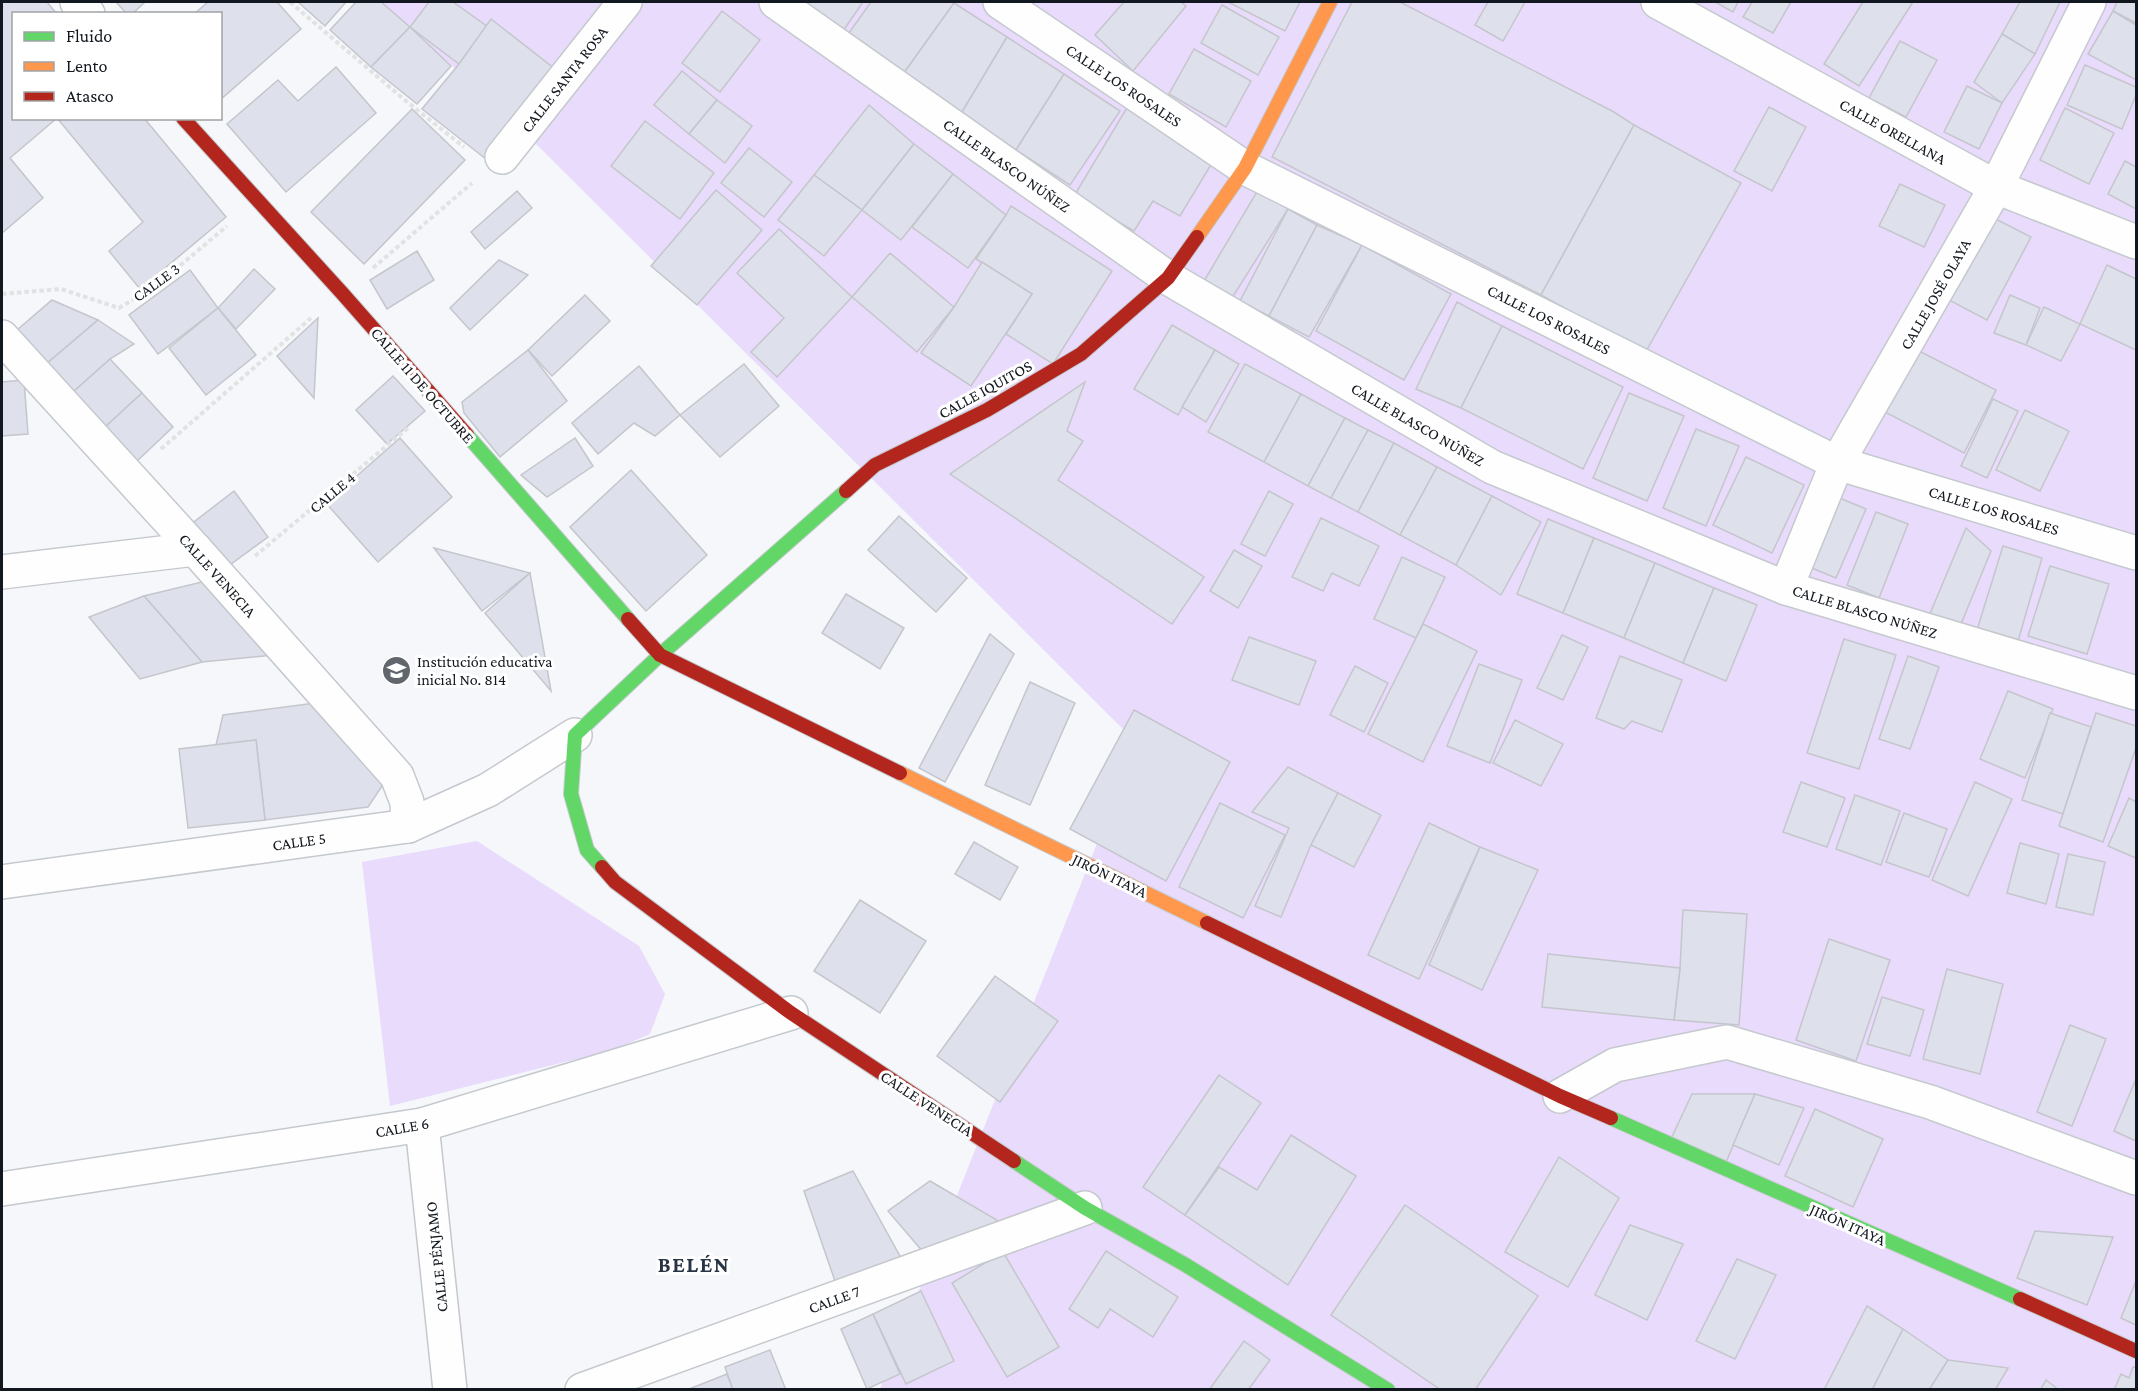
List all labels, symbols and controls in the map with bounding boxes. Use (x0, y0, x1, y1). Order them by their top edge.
legend (12, 12, 222, 120)
street label: CALLE SANTA ROSA (518, 22, 611, 136)
text: Fluido (66, 26, 112, 46)
street label: CALLE LOS ROSALES (1063, 41, 1185, 130)
text: Lento (66, 56, 107, 76)
text: Atasco (66, 86, 114, 106)
street label: CALLE ORELLANA (1837, 95, 1950, 168)
street label: CALLE BLASCO NÚÑEZ (940, 115, 1073, 216)
street label: CALLE JOSÉ OLAYA (1897, 235, 1975, 353)
street label: CALLE 3 (130, 260, 183, 305)
street label: CALLE LOS ROSALES (1485, 281, 1613, 358)
street label: CALLE 11 DE OCTUBRE (368, 324, 478, 447)
street label: CALLE IQUITOS (936, 357, 1035, 422)
street label: CALLE BLASCO NÚÑEZ (1348, 379, 1487, 469)
street label: CALLE 4 (306, 468, 359, 516)
street label: CALLE LOS ROSALES (1927, 483, 2061, 538)
street label: CALLE VENECIA (176, 530, 260, 621)
street label: CALLE BLASCO NÚÑEZ (1790, 581, 1939, 642)
place label: Institución educativa inicial No. 814 (417, 653, 553, 688)
school or university icon: Institución educativa inicial No. 814 (380, 654, 412, 686)
street label: CALLE 5 (271, 829, 327, 854)
street label: JIRÓN ITAYA (1067, 849, 1151, 902)
street label: CALLE VENECIA (877, 1067, 977, 1140)
street label: CALLE 6 (374, 1114, 430, 1141)
street label: JIRÓN ITAYA (1805, 1199, 1889, 1250)
street label: CALLE PÉNJAMO (422, 1201, 452, 1313)
district label: BELÉN (658, 1252, 730, 1277)
street label: CALLE 7 (806, 1282, 863, 1317)

